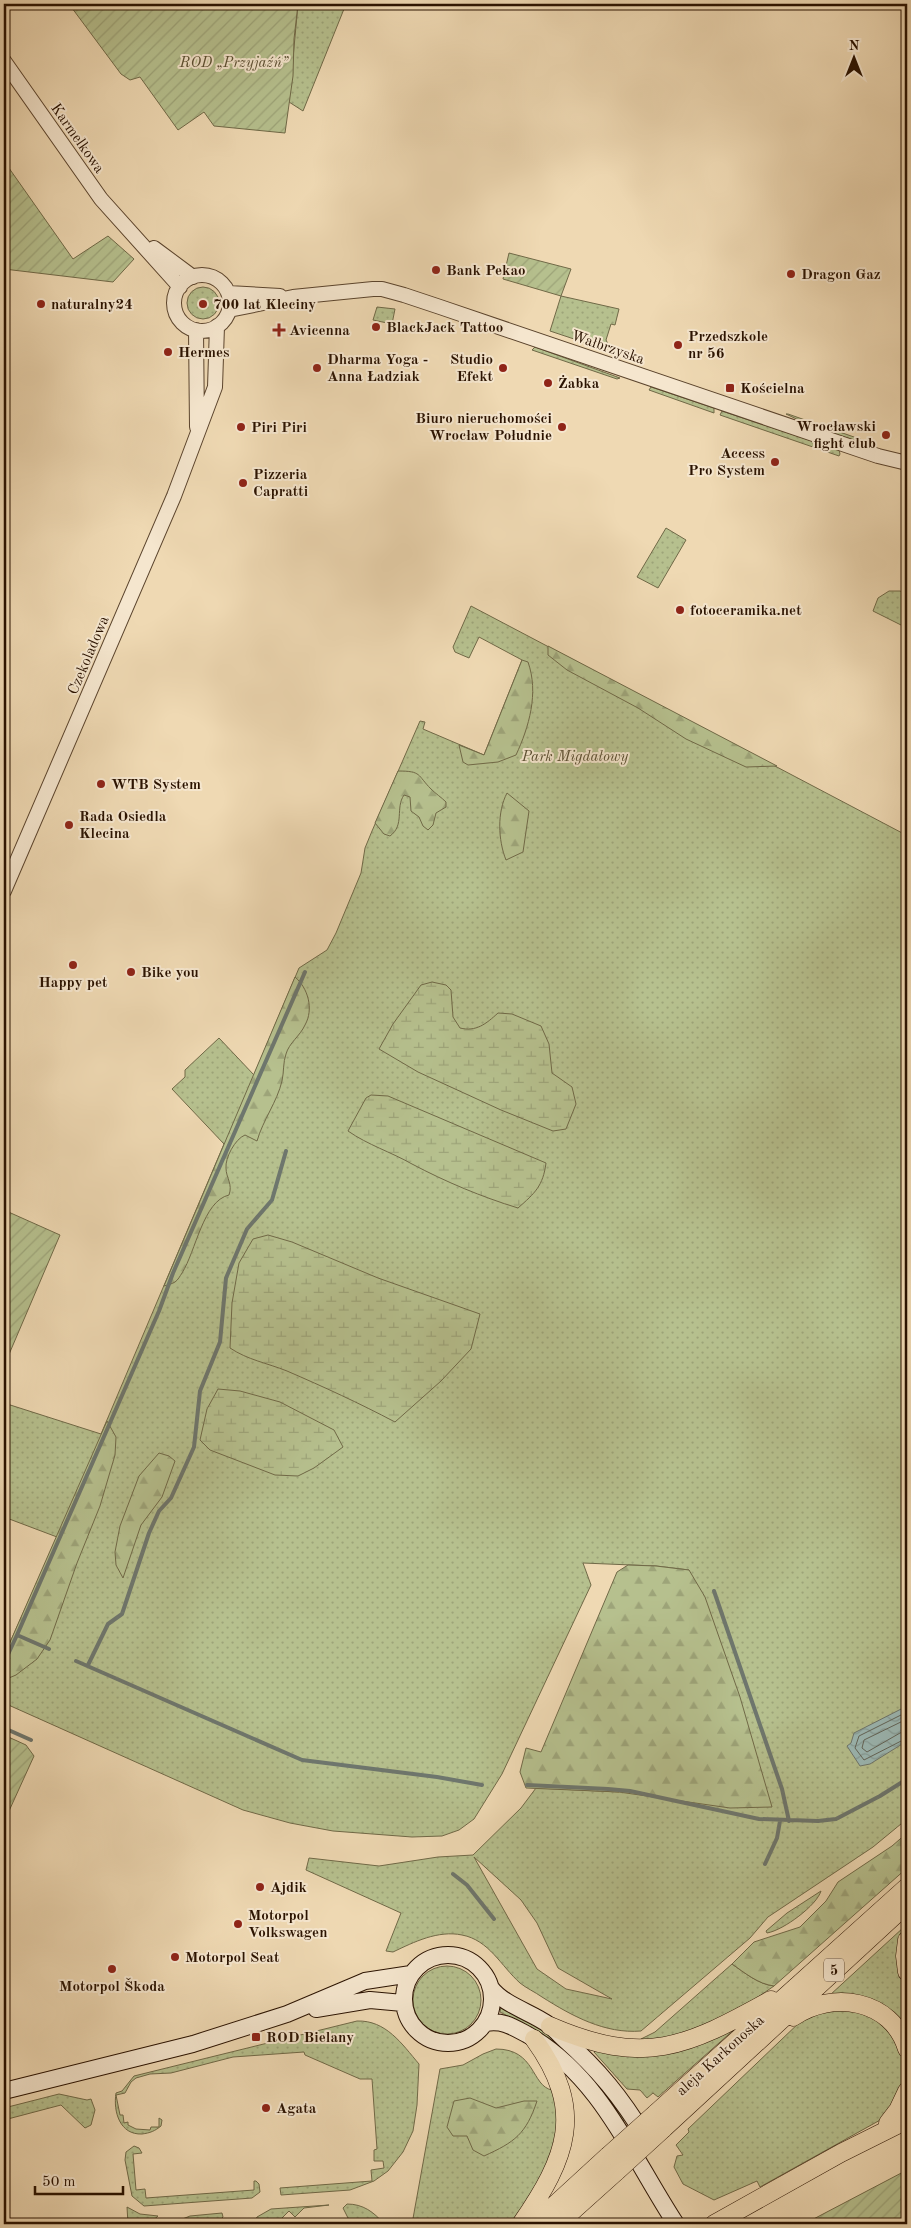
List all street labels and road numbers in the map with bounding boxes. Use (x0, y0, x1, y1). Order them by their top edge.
street label: Karmelkowa (47, 101, 107, 177)
street label: Wałbrzyska (569, 329, 647, 368)
street label: Czekoladowa (66, 614, 113, 697)
road number: 5 (824, 1958, 844, 1982)
street label: aleja Karkonoska (674, 2013, 768, 2099)

